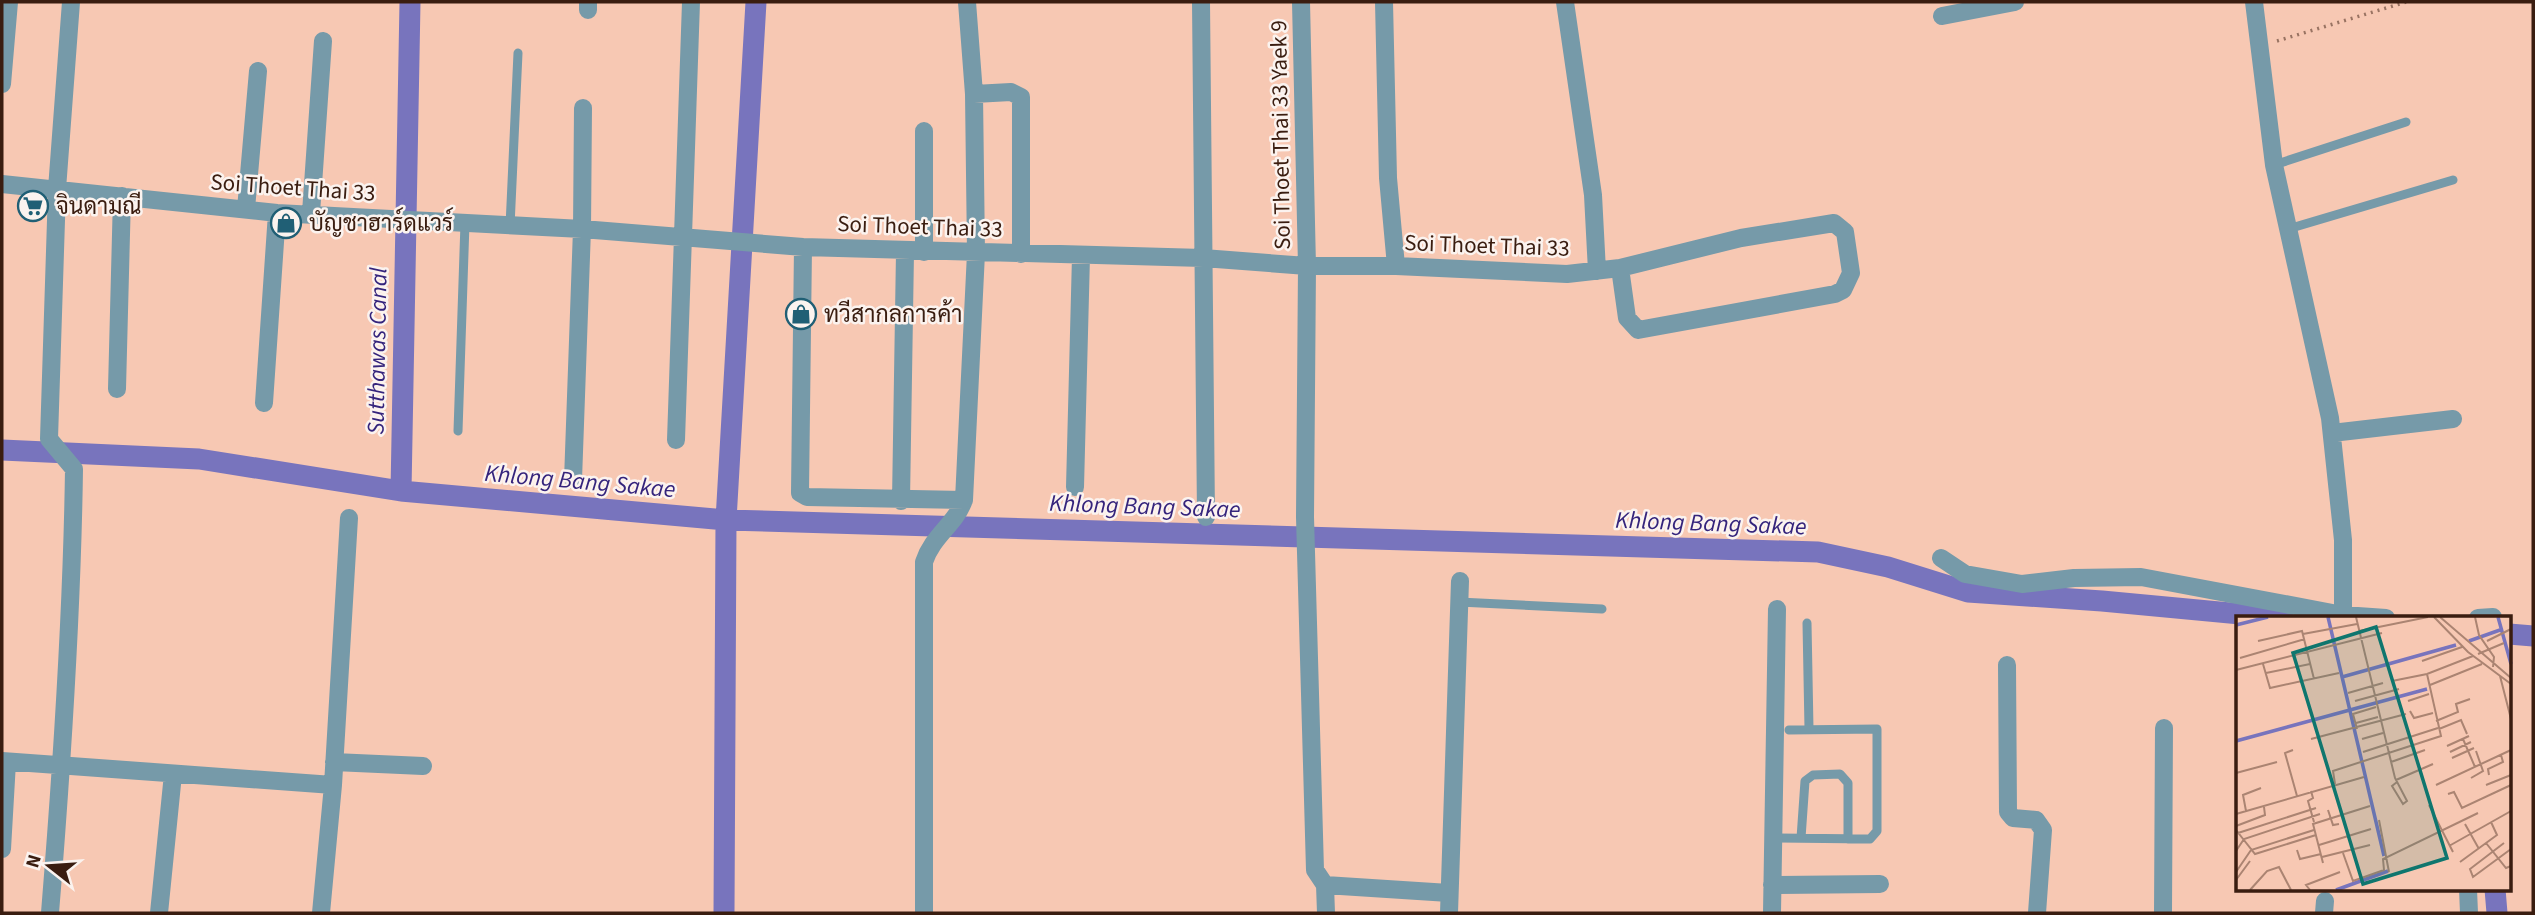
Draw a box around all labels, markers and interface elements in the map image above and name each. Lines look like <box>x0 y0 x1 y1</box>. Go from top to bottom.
street label: Soi Thoet Thai 33 Yaek 9 <box>1262 20 1299 250</box>
street label: Soi Thoet Thai 33 <box>209 165 377 210</box>
supermarket icon: จินดามณี <box>16 189 50 223</box>
place label: จินดามณี <box>56 190 141 223</box>
shop icon: บัญชาฮาร์ดแวร์ <box>269 206 303 240</box>
place label: บัญชาฮาร์ดแวร์ <box>309 207 453 240</box>
street label: Soi Thoet Thai 33 <box>837 207 1003 246</box>
street label: Soi Thoet Thai 33 <box>1404 226 1570 265</box>
water label: Sutthawas Canal <box>359 267 396 435</box>
shop icon: ทวีสากลการค้า <box>784 297 818 331</box>
place label: ทวีสากลการค้า <box>824 298 963 331</box>
water label: Khlong Bang Sakae <box>483 456 677 507</box>
water label: Khlong Bang Sakae <box>1049 486 1241 527</box>
water label: Khlong Bang Sakae <box>1615 503 1807 544</box>
inset map <box>2236 616 2510 890</box>
north arrow <box>14 831 84 901</box>
text: N <box>19 851 49 871</box>

